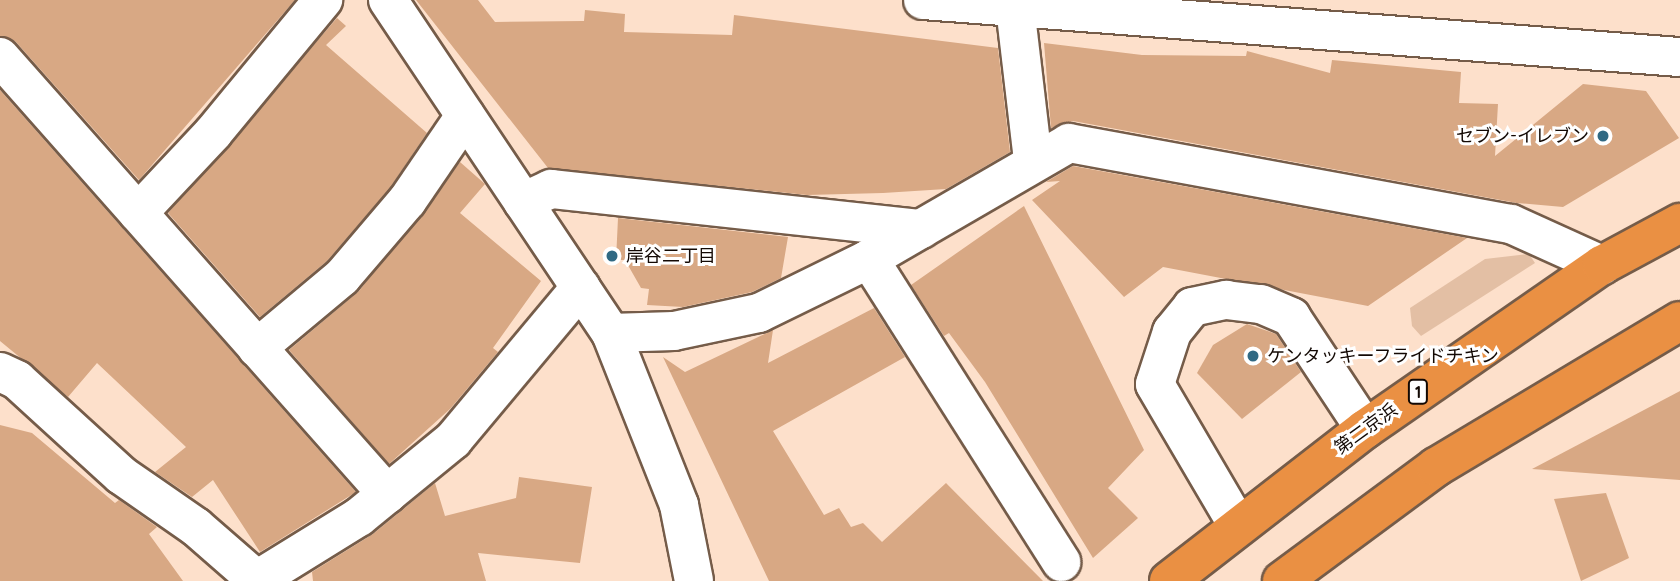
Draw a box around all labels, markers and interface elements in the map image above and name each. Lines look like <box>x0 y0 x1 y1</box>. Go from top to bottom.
place label: セブン-イレブン <box>1456 125 1589 147</box>
marker: セブン-イレブン <box>1595 128 1611 144</box>
place label: 岸谷二丁目 <box>626 245 716 267</box>
marker: 岸谷二丁目 <box>604 248 620 264</box>
place label: ケンタッキーフライドチキン <box>1267 345 1501 367</box>
marker: ケンタッキーフライドチキン <box>1245 348 1261 364</box>
road number: 1 <box>1408 380 1428 404</box>
street label: 第二京浜 <box>1331 399 1401 459</box>

